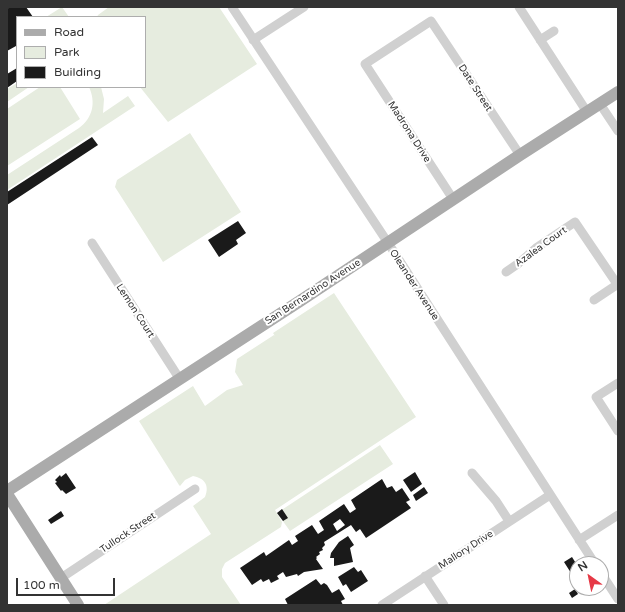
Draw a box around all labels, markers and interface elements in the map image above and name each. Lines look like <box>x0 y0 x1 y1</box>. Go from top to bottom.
legend <box>16 16 146 88</box>
text: Road <box>54 25 84 39</box>
text: Park <box>54 45 80 59</box>
street label: Date Street <box>455 62 495 114</box>
text: Building <box>54 65 101 79</box>
street label: Madrona Drive <box>385 99 433 165</box>
street label: Azalea Court <box>513 224 569 270</box>
street label: Oleander Avenue <box>387 247 441 323</box>
street label: San Bernardino Avenue <box>263 257 363 327</box>
street label: Lemon Court <box>113 282 157 340</box>
street label: Tullock Street <box>98 510 158 556</box>
street label: Mallory Drive <box>436 528 496 572</box>
north arrow <box>569 556 609 596</box>
text: N <box>575 558 590 574</box>
scale bar <box>18 570 117 596</box>
text: 100 m <box>23 578 60 592</box>

